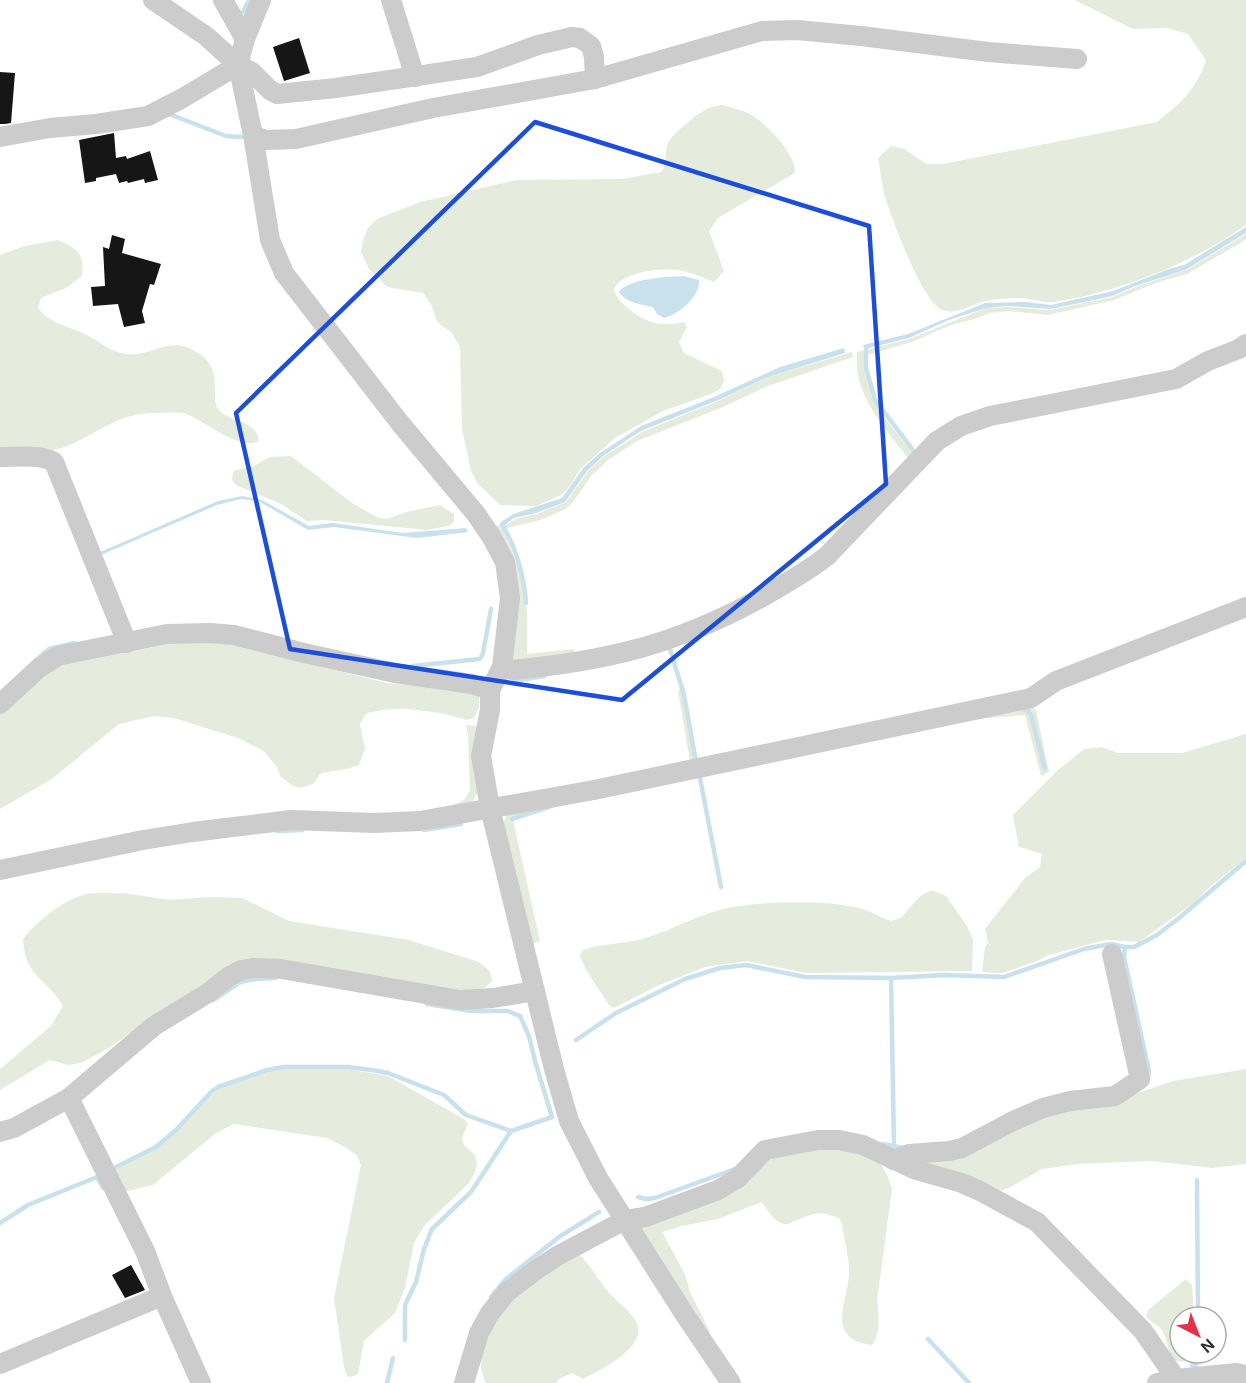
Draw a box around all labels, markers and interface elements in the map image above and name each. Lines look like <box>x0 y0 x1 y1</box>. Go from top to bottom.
north arrow <box>1168 1305 1228 1365</box>
text: N <box>1196 1334 1219 1357</box>

